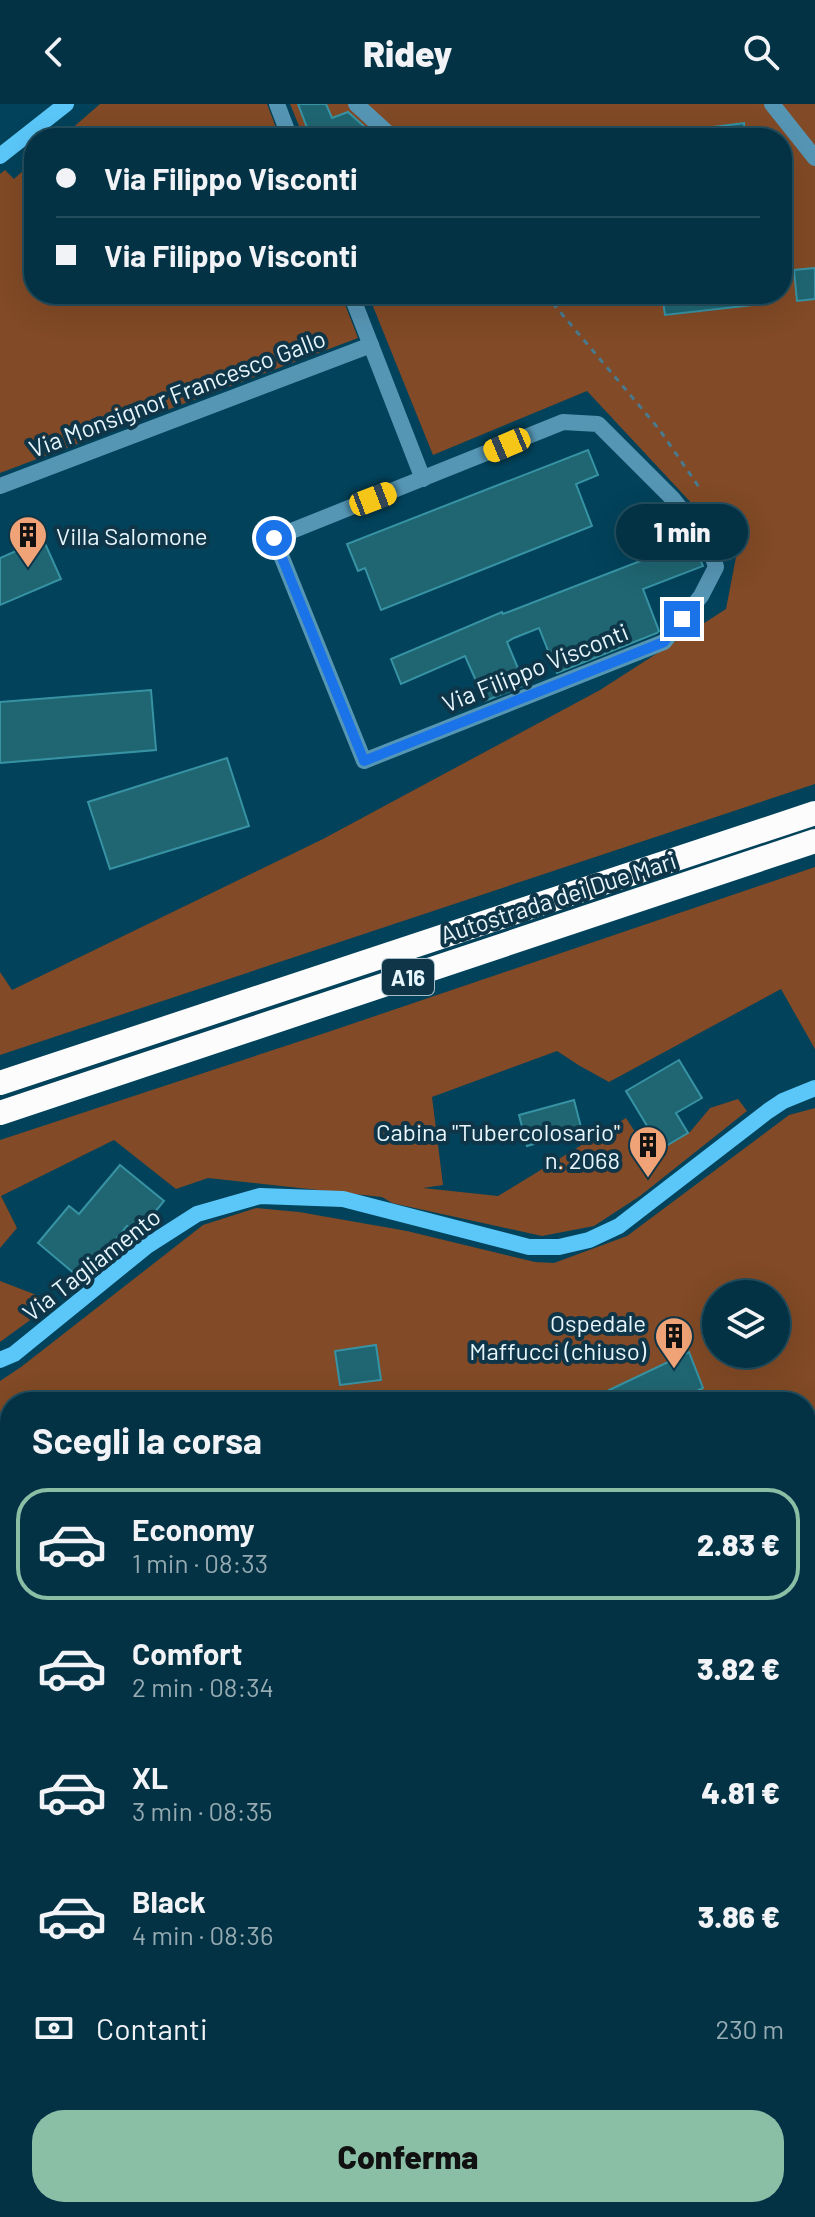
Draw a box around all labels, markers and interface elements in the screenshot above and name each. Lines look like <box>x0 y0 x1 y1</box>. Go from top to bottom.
icon: back <box>32 30 76 74</box>
icon: search <box>739 30 783 74</box>
text: Ridey <box>363 31 452 74</box>
text: Via Filippo Visconti <box>104 160 358 196</box>
text: Via Filippo Visconti <box>104 237 358 273</box>
street label: Via Monsignor Francesco Gallo <box>25 323 329 463</box>
car <box>480 425 534 465</box>
car <box>346 479 400 519</box>
callout: 1 min <box>616 503 748 559</box>
building icon: Villa Salomone <box>7 514 49 569</box>
text: 1 min <box>653 516 711 547</box>
route start <box>256 520 292 556</box>
place label: Villa Salomone <box>56 521 208 550</box>
route end <box>664 601 700 637</box>
street label: Via Filippo Visconti <box>438 616 632 718</box>
street label: Autostrada dei Due Mari <box>436 845 680 949</box>
road number: A16 <box>382 959 434 995</box>
place label: Cabina "Tubercolosario" n. 2068 <box>376 1117 620 1174</box>
building icon: Cabina "Tubercolosario" n. 2068 <box>627 1124 669 1179</box>
street label: Via Tagliamento <box>16 1201 166 1327</box>
map controls <box>702 1280 790 1368</box>
button: layers <box>702 1280 790 1368</box>
place label: Ospedale Maffucci (chiuso) <box>469 1308 647 1365</box>
building icon: Ospedale Maffucci (chiuso) <box>653 1315 695 1370</box>
text: Scegli la corsa <box>32 1418 262 1461</box>
icon: car <box>36 1508 108 1580</box>
text: Economy <box>132 1511 255 1547</box>
text: 2.83 € <box>697 1526 780 1562</box>
text: 1 min · 08:33 <box>132 1547 268 1578</box>
icon: car <box>36 1632 108 1704</box>
text: Comfort <box>132 1635 242 1671</box>
text: 3.82 € <box>697 1650 780 1686</box>
text: 2 min · 08:34 <box>132 1671 274 1702</box>
icon: car <box>36 1756 108 1828</box>
text: XL <box>132 1759 168 1795</box>
text: 4.81 € <box>701 1774 780 1810</box>
text: 3 min · 08:35 <box>132 1795 272 1826</box>
icon: car <box>36 1880 108 1952</box>
text: Black <box>132 1883 206 1919</box>
text: 3.86 € <box>698 1898 780 1934</box>
text: 4 min · 08:36 <box>132 1919 273 1950</box>
icon: cash <box>32 2006 76 2050</box>
text: Contanti <box>96 2010 208 2046</box>
text: 230 m <box>715 2013 784 2044</box>
button: Conferma <box>32 2110 784 2202</box>

